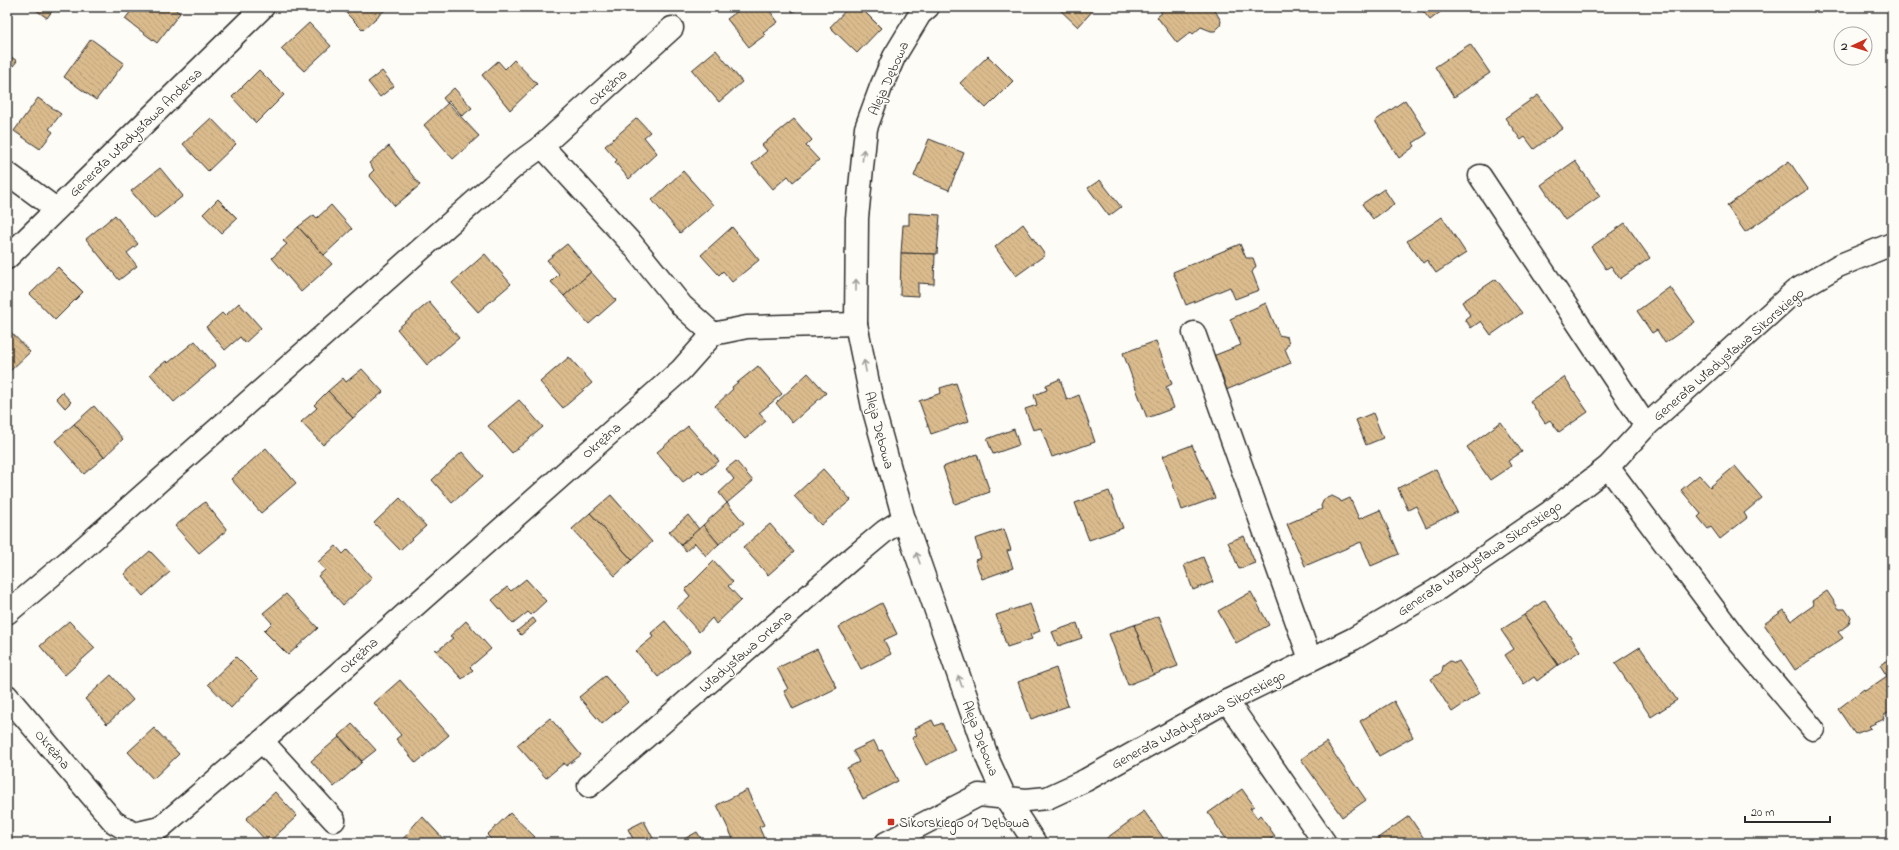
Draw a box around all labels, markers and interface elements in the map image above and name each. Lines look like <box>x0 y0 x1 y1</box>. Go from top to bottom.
north arrow <box>1833 26 1873 66</box>
street label: Aleja Dębowa <box>864 38 915 119</box>
text: N <box>1836 42 1852 51</box>
street label: Generała Władysława Andersa <box>65 64 208 203</box>
street label: Okrężna <box>584 65 632 111</box>
one-way arrow <box>860 149 867 162</box>
one-way arrow <box>852 279 860 292</box>
street label: Generała Władysława Sikorskiego <box>1649 283 1810 428</box>
one-way arrow <box>860 360 868 373</box>
street label: Aleja Dębowa <box>858 389 899 471</box>
street label: Okrężna <box>578 418 626 464</box>
street label: Generała Władysława Sikorskiego <box>1393 496 1567 623</box>
one-way arrow <box>914 552 921 565</box>
street label: Władysława Orkana <box>695 606 798 699</box>
street label: Okrężna <box>335 633 383 679</box>
street label: Generała Władysława Sikorskiego <box>1108 665 1290 776</box>
one-way arrow <box>956 676 964 688</box>
street label: Aleja Dębowa <box>956 698 1004 779</box>
street label: Okrężna <box>29 725 75 774</box>
scale bar <box>1745 798 1830 824</box>
text: 20 m <box>1751 804 1774 822</box>
place label: Sikorskiego 01 Dębowa <box>899 813 1029 835</box>
marker: Sikorskiego 01 Dębowa <box>886 817 896 827</box>

